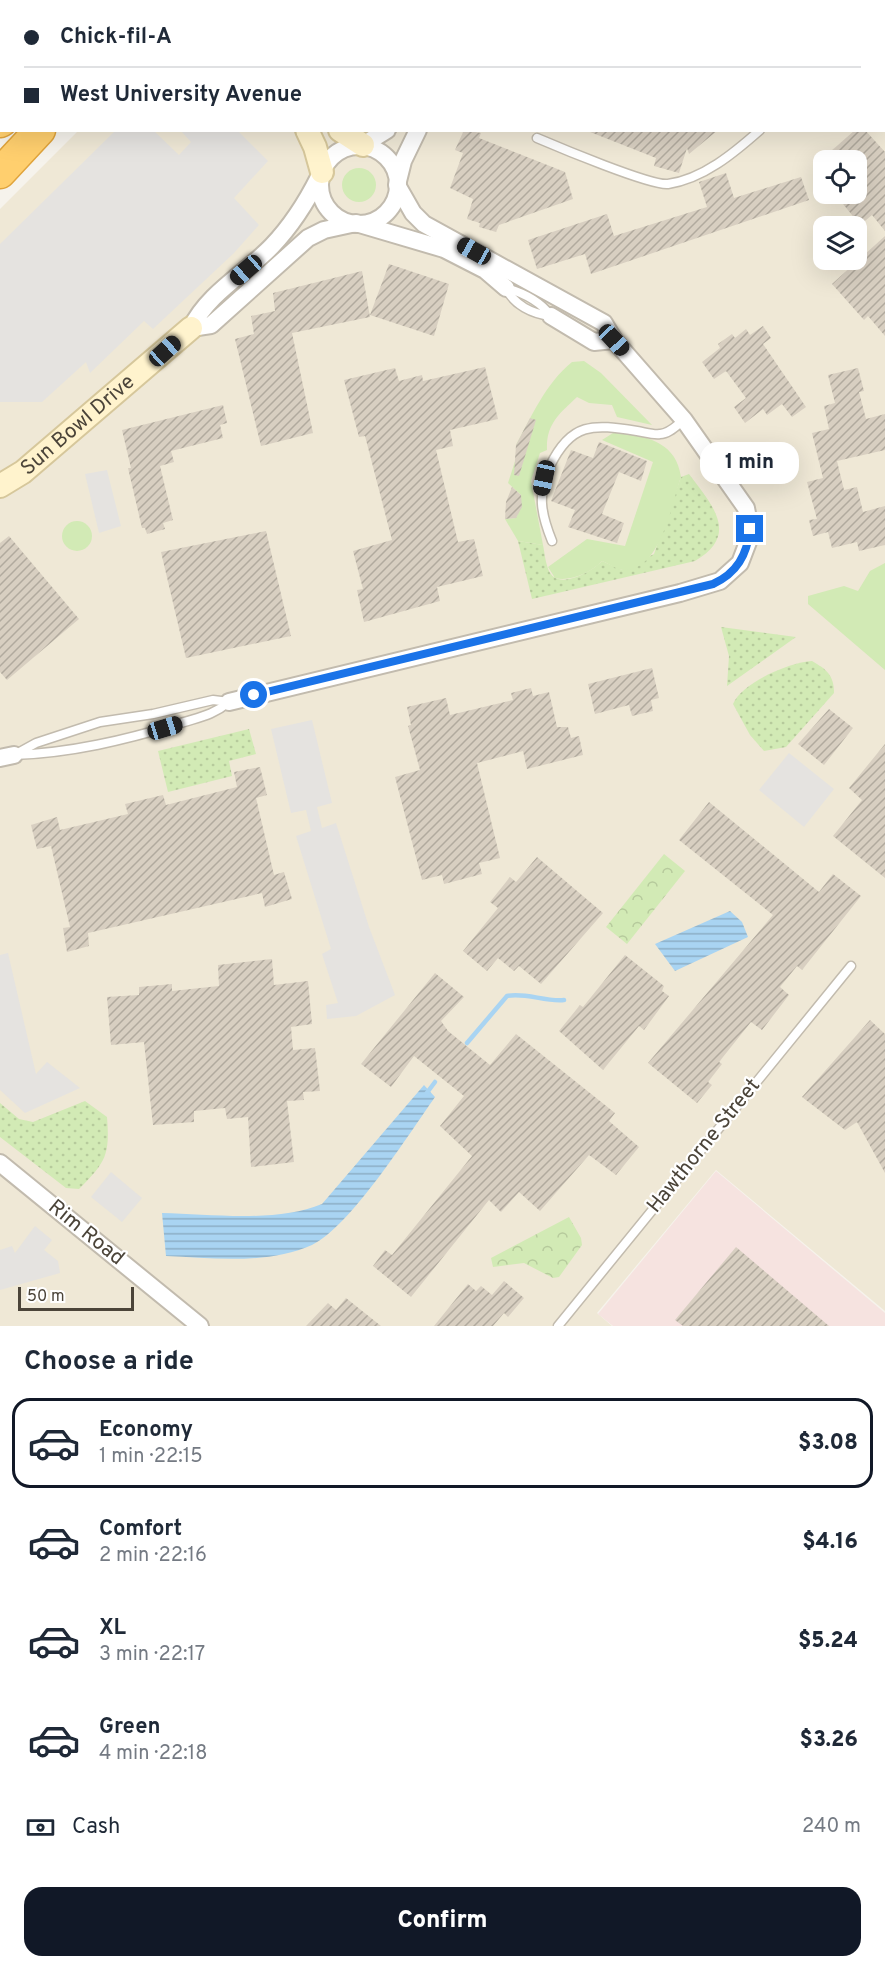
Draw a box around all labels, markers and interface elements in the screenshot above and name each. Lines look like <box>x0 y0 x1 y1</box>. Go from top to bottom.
text: Chick-fil-A <box>60 24 172 51</box>
text: West University Avenue <box>60 82 302 109</box>
map controls <box>813 150 867 270</box>
button: locate <box>813 150 867 204</box>
button: layers <box>813 216 867 270</box>
car <box>454 234 494 268</box>
car <box>227 251 265 289</box>
car <box>595 321 633 359</box>
car <box>146 332 184 370</box>
street label: Sun Bowl Drive <box>15 369 140 482</box>
callout: 1 min <box>700 442 800 484</box>
text: 1 min <box>725 450 774 476</box>
car <box>531 459 557 497</box>
route end <box>736 515 763 542</box>
route start <box>240 681 267 708</box>
car <box>145 714 185 742</box>
street label: Hawthorne Street <box>641 1073 767 1219</box>
street label: Rim Road <box>42 1194 130 1272</box>
scale bar <box>18 1284 134 1312</box>
text: 50 m <box>27 1287 65 1307</box>
text: Choose a ride <box>24 1345 194 1379</box>
icon: car <box>27 1416 81 1470</box>
text: Economy <box>99 1417 193 1444</box>
text: $3.08 <box>798 1430 858 1457</box>
text: 1 min · 22:15 <box>99 1444 203 1470</box>
icon: car <box>27 1515 81 1569</box>
text: Comfort <box>99 1516 182 1543</box>
text: $4.16 <box>802 1529 858 1556</box>
text: 2 min · 22:16 <box>99 1543 207 1569</box>
icon: car <box>27 1614 81 1668</box>
text: XL <box>99 1615 126 1642</box>
text: $5.24 <box>798 1628 858 1655</box>
text: 3 min · 22:17 <box>99 1642 205 1668</box>
icon: car <box>27 1713 81 1767</box>
text: Green <box>99 1714 161 1741</box>
text: $3.26 <box>800 1727 858 1754</box>
text: 4 min · 22:18 <box>99 1741 207 1767</box>
icon: cash <box>24 1811 57 1844</box>
text: Cash <box>72 1814 121 1841</box>
text: 240 m <box>802 1814 861 1840</box>
button: Confirm <box>24 1887 861 1956</box>

